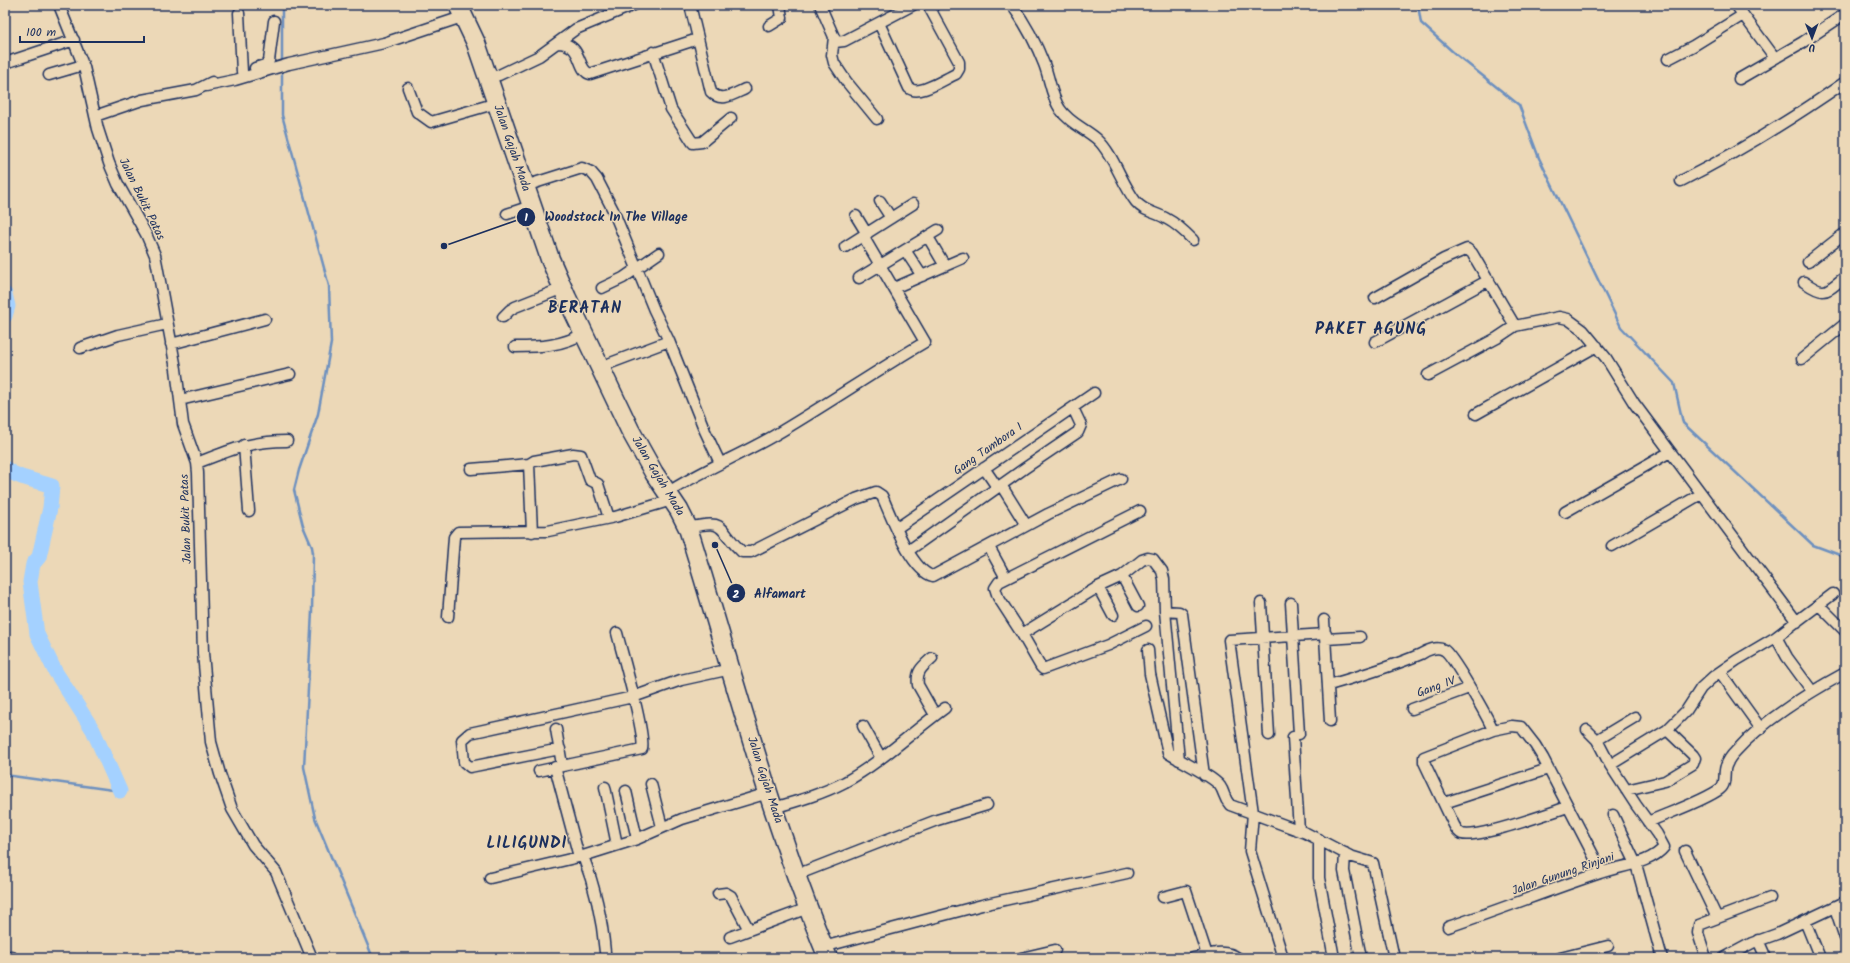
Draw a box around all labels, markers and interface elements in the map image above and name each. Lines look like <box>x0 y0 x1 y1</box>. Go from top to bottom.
scale bar <box>20 18 144 44</box>
north arrow <box>1792 18 1832 58</box>
text: 100 m <box>26 23 57 42</box>
text: U <box>1808 38 1816 56</box>
street label: Jalan Gajah Mada <box>488 102 536 194</box>
street label: Jalan Bukit Patas <box>114 154 170 244</box>
callout: Woodstock In The Village <box>516 204 695 229</box>
text: Woodstock In The Village <box>544 207 688 228</box>
text: 1 <box>524 208 528 227</box>
district label: BERATAN <box>548 296 622 321</box>
district label: PAKET AGUNG <box>1315 317 1427 342</box>
street label: Gang Tambora I <box>949 418 1027 480</box>
street label: Jalan Gajah Mada <box>627 432 690 520</box>
street label: Jalan Bukit Patas <box>175 474 197 564</box>
callout: Alfamart <box>726 581 814 606</box>
text: Alfamart <box>754 584 806 605</box>
text: 2 <box>733 585 740 604</box>
street label: Gang IV <box>1414 671 1460 703</box>
street label: Jalan Gajah Mada <box>742 734 788 826</box>
district label: LILIGUNDI <box>486 831 568 856</box>
street label: Jalan Gunung Rinjani <box>1509 847 1618 900</box>

